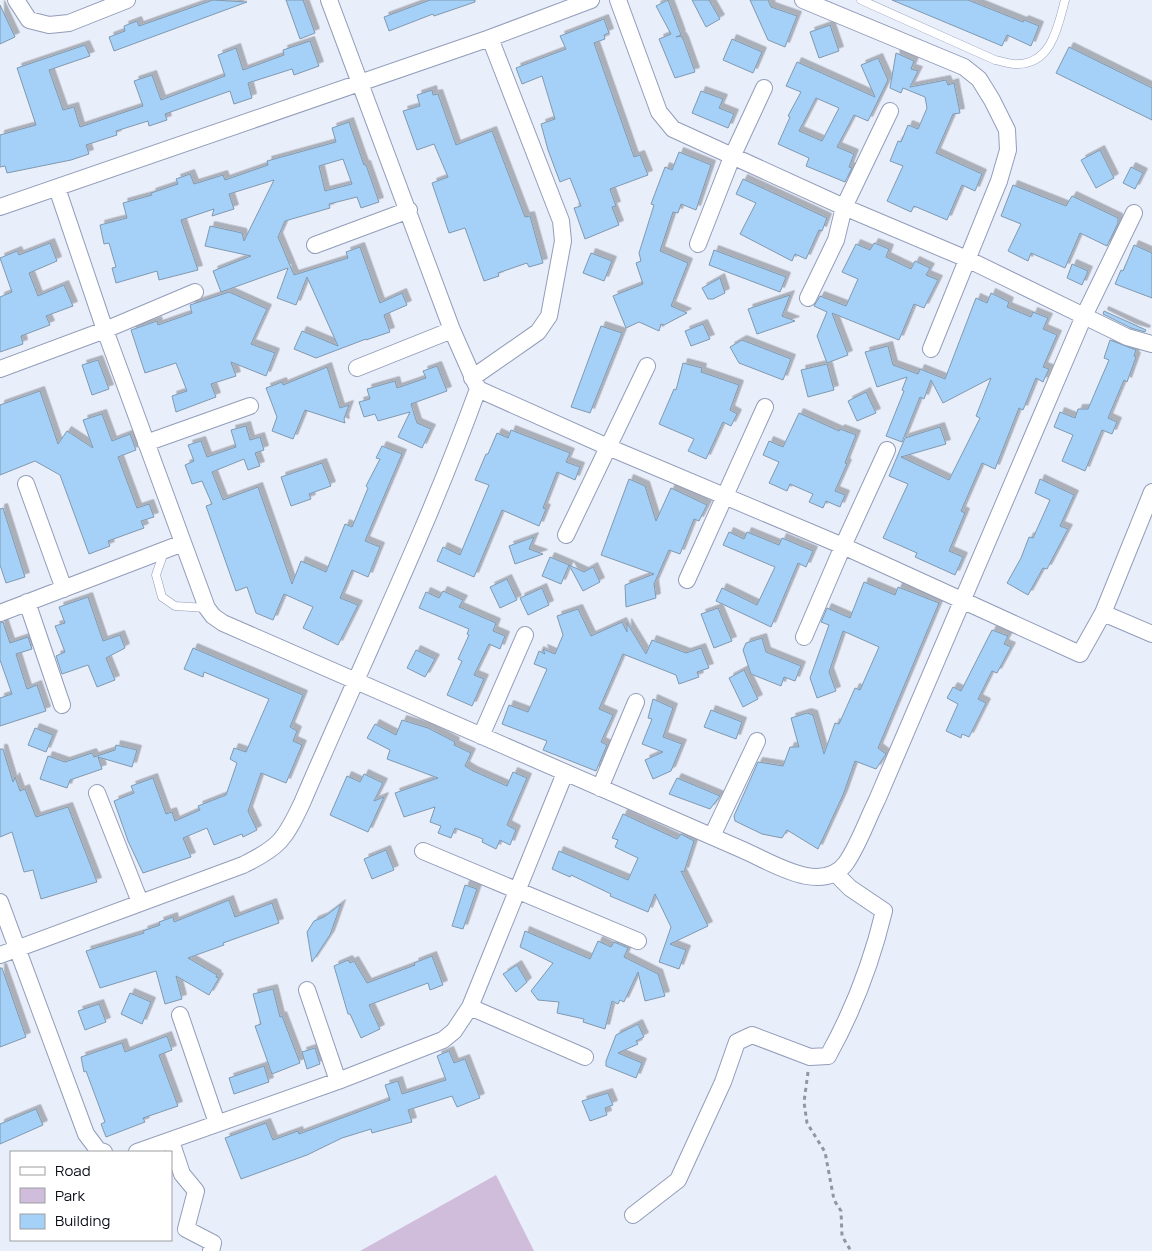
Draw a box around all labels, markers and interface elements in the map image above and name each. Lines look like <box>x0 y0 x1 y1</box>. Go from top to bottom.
legend <box>10 1151 172 1241</box>
text: Road <box>55 1160 91 1181</box>
text: Park <box>55 1185 85 1206</box>
text: Building <box>55 1210 110 1231</box>

